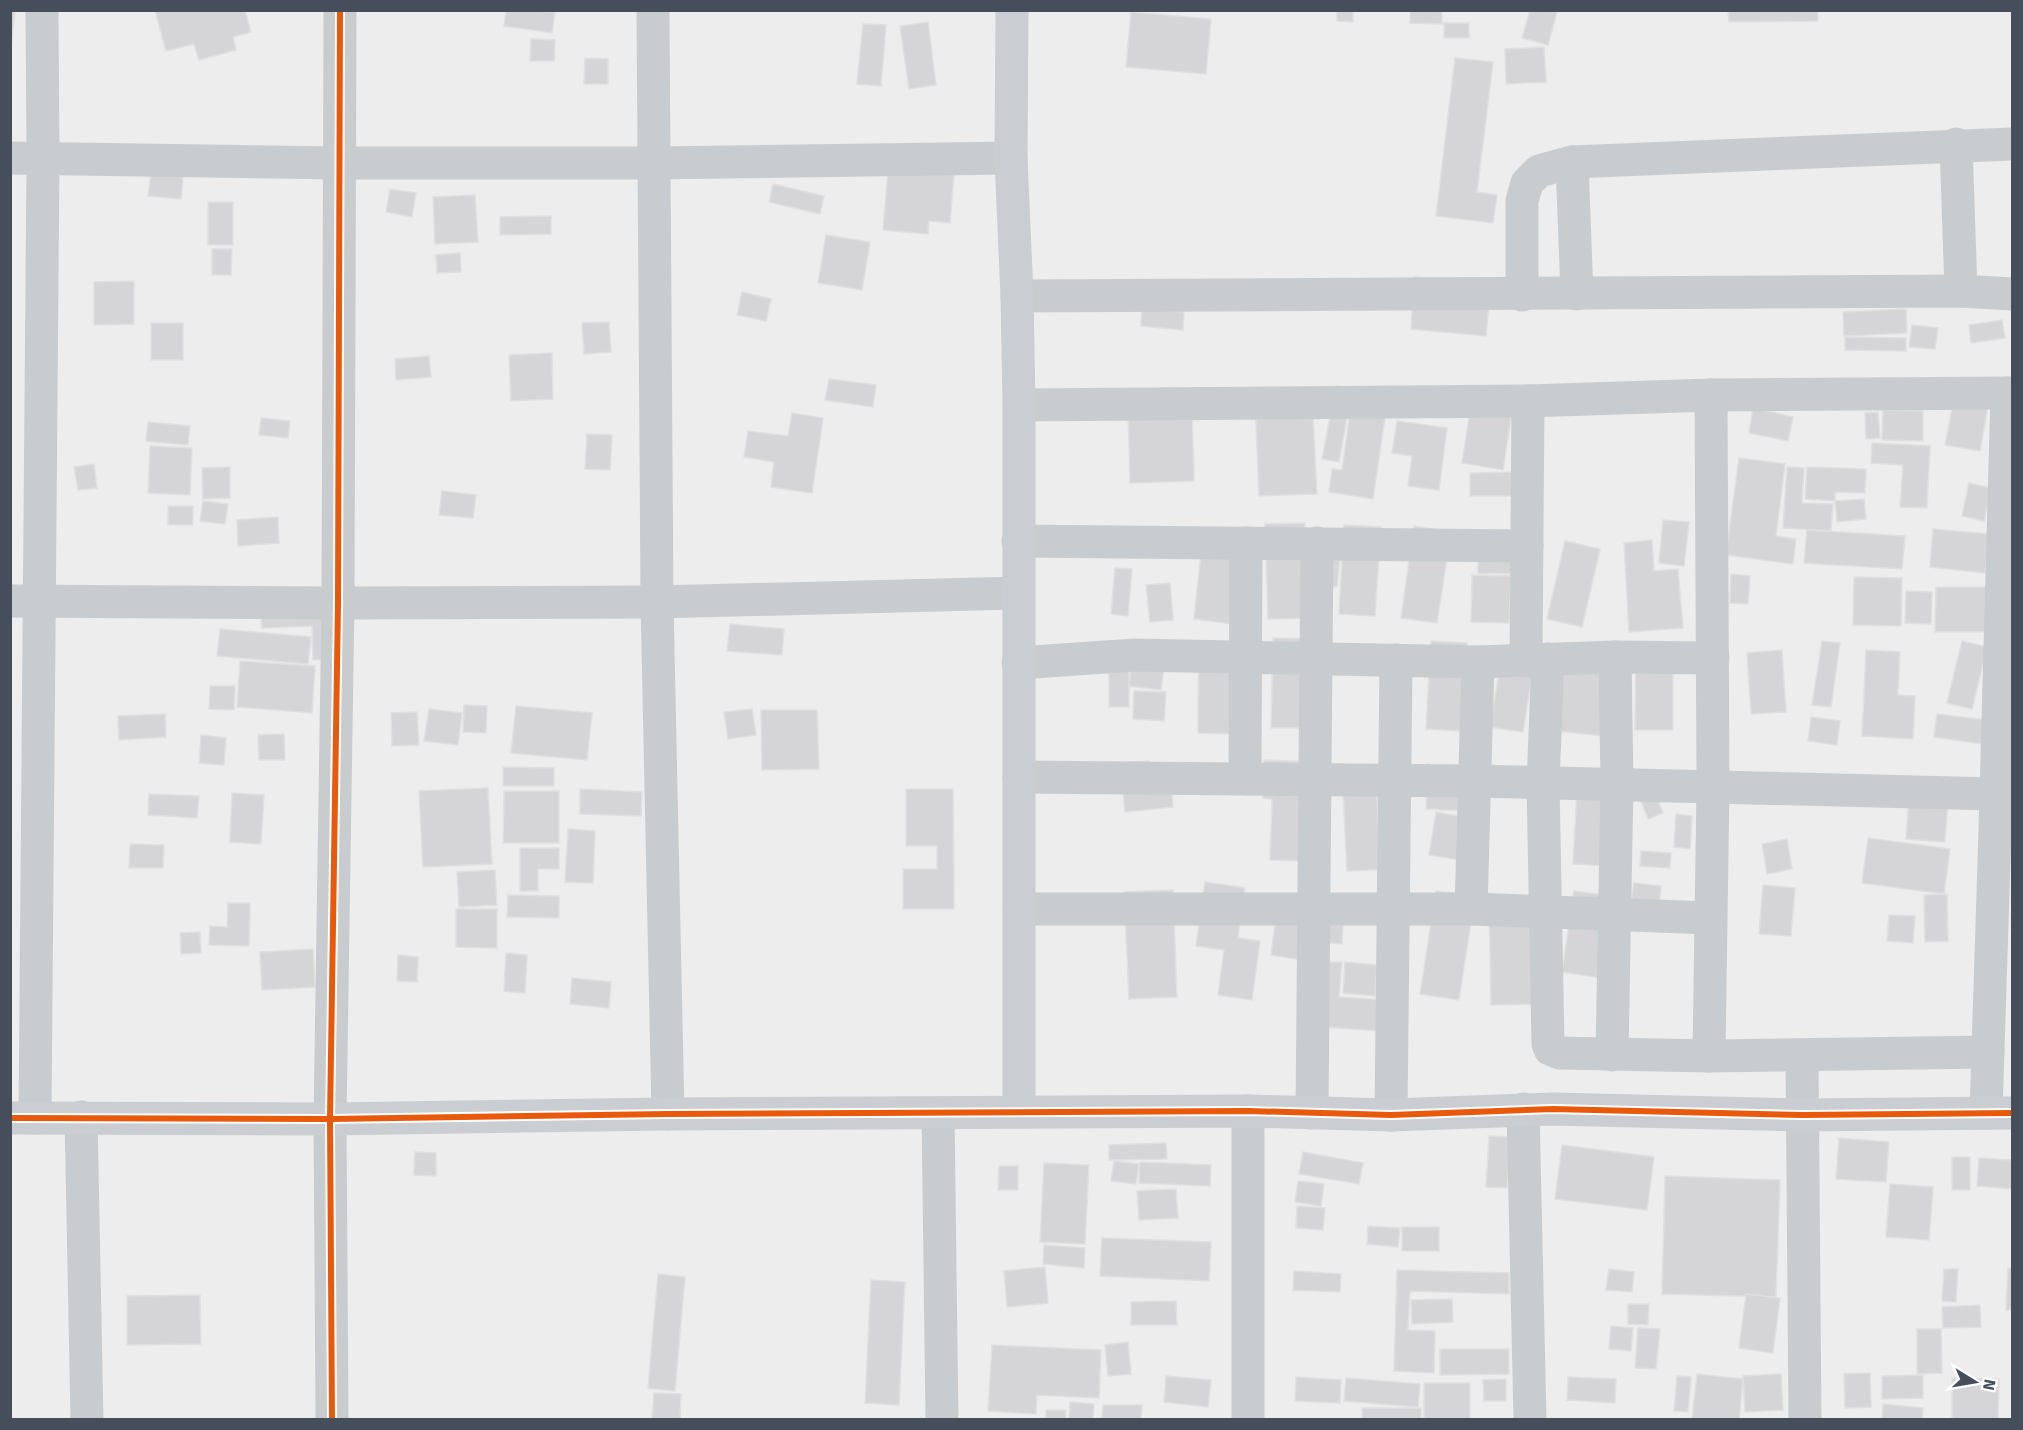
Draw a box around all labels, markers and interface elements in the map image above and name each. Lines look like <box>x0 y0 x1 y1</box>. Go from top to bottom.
north arrow <box>1945 1352 2005 1412</box>
text: N <box>1978 1377 2000 1392</box>

